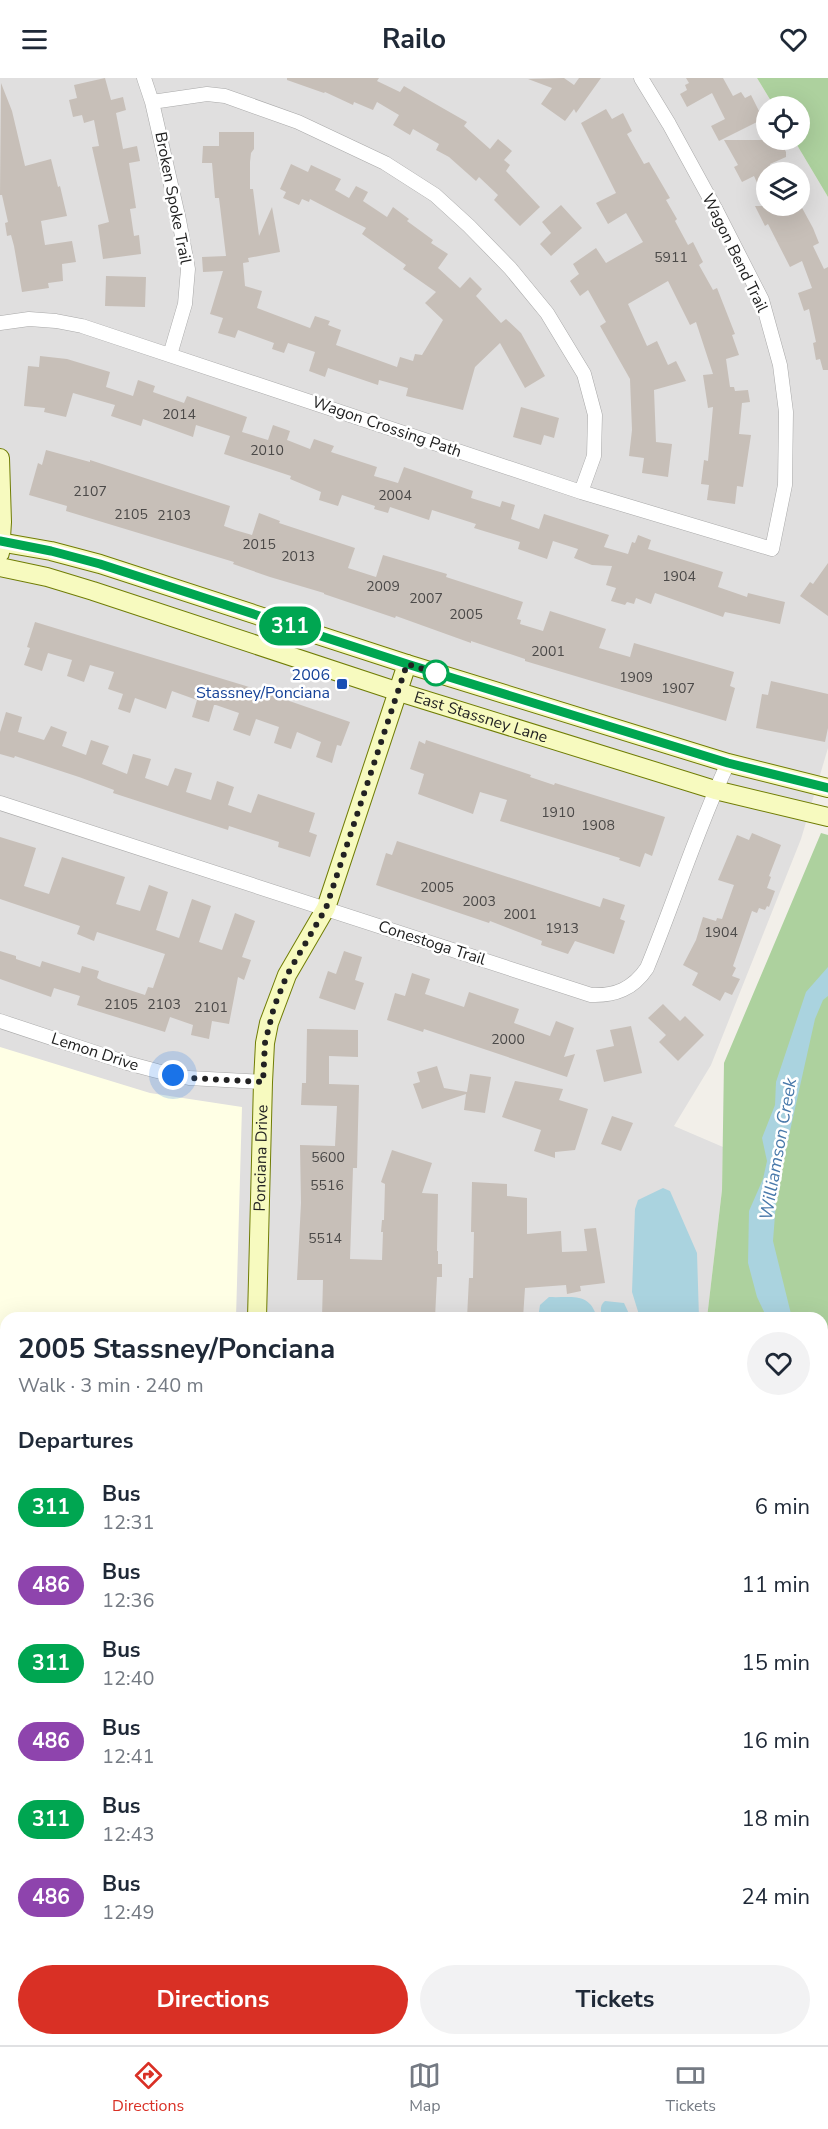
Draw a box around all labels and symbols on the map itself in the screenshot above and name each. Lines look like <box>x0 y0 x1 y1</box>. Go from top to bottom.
street label: Broken Spoke Trail <box>149 130 197 266</box>
street label: Wagon Bend Trail <box>697 190 773 316</box>
house number: 5911 <box>654 248 688 267</box>
street label: Wagon Crossing Path <box>309 391 465 463</box>
house number: 2014 <box>162 405 196 424</box>
house number: 2010 <box>250 441 284 460</box>
house number: 2107 <box>73 482 107 501</box>
house number: 2004 <box>378 486 412 505</box>
house number: 2105 <box>114 505 148 524</box>
house number: 2103 <box>157 506 191 525</box>
house number: 2015 <box>242 535 276 554</box>
house number: 2013 <box>281 547 315 566</box>
house number: 1904 <box>662 567 696 586</box>
house number: 2009 <box>366 577 400 596</box>
house number: 2007 <box>409 589 443 608</box>
house number: 2005 <box>449 605 483 624</box>
line badge: 311 <box>256 606 324 646</box>
house number: 2001 <box>531 642 565 661</box>
unlabelled marker <box>423 660 449 686</box>
place label: 2006 Stassney/Ponciana <box>196 664 330 704</box>
house number: 1909 <box>619 668 653 687</box>
marker: 2006 Stassney/Ponciana <box>335 677 349 691</box>
house number: 1907 <box>661 679 695 698</box>
street label: East Stassney Lane <box>411 686 550 748</box>
house number: 1910 <box>541 803 575 822</box>
house number: 1908 <box>581 816 615 835</box>
house number: 2005 <box>420 878 454 897</box>
house number: 2003 <box>462 892 496 911</box>
house number: 2001 <box>503 905 537 924</box>
street label: Conestoga Trail <box>375 915 489 971</box>
house number: 1913 <box>545 919 579 938</box>
house number: 1904 <box>704 923 738 942</box>
house number: 2105 <box>104 995 138 1014</box>
house number: 2103 <box>147 995 181 1014</box>
house number: 2101 <box>194 998 228 1017</box>
street label: Lemon Drive <box>48 1027 142 1077</box>
house number: 2000 <box>491 1030 525 1049</box>
your location <box>158 1060 188 1090</box>
water label: Williamson Creek <box>754 1075 802 1222</box>
street label: Ponciana Drive <box>249 1104 273 1212</box>
house number: 5600 <box>311 1148 345 1167</box>
house number: 5516 <box>310 1176 344 1195</box>
house number: 5514 <box>308 1229 342 1248</box>

